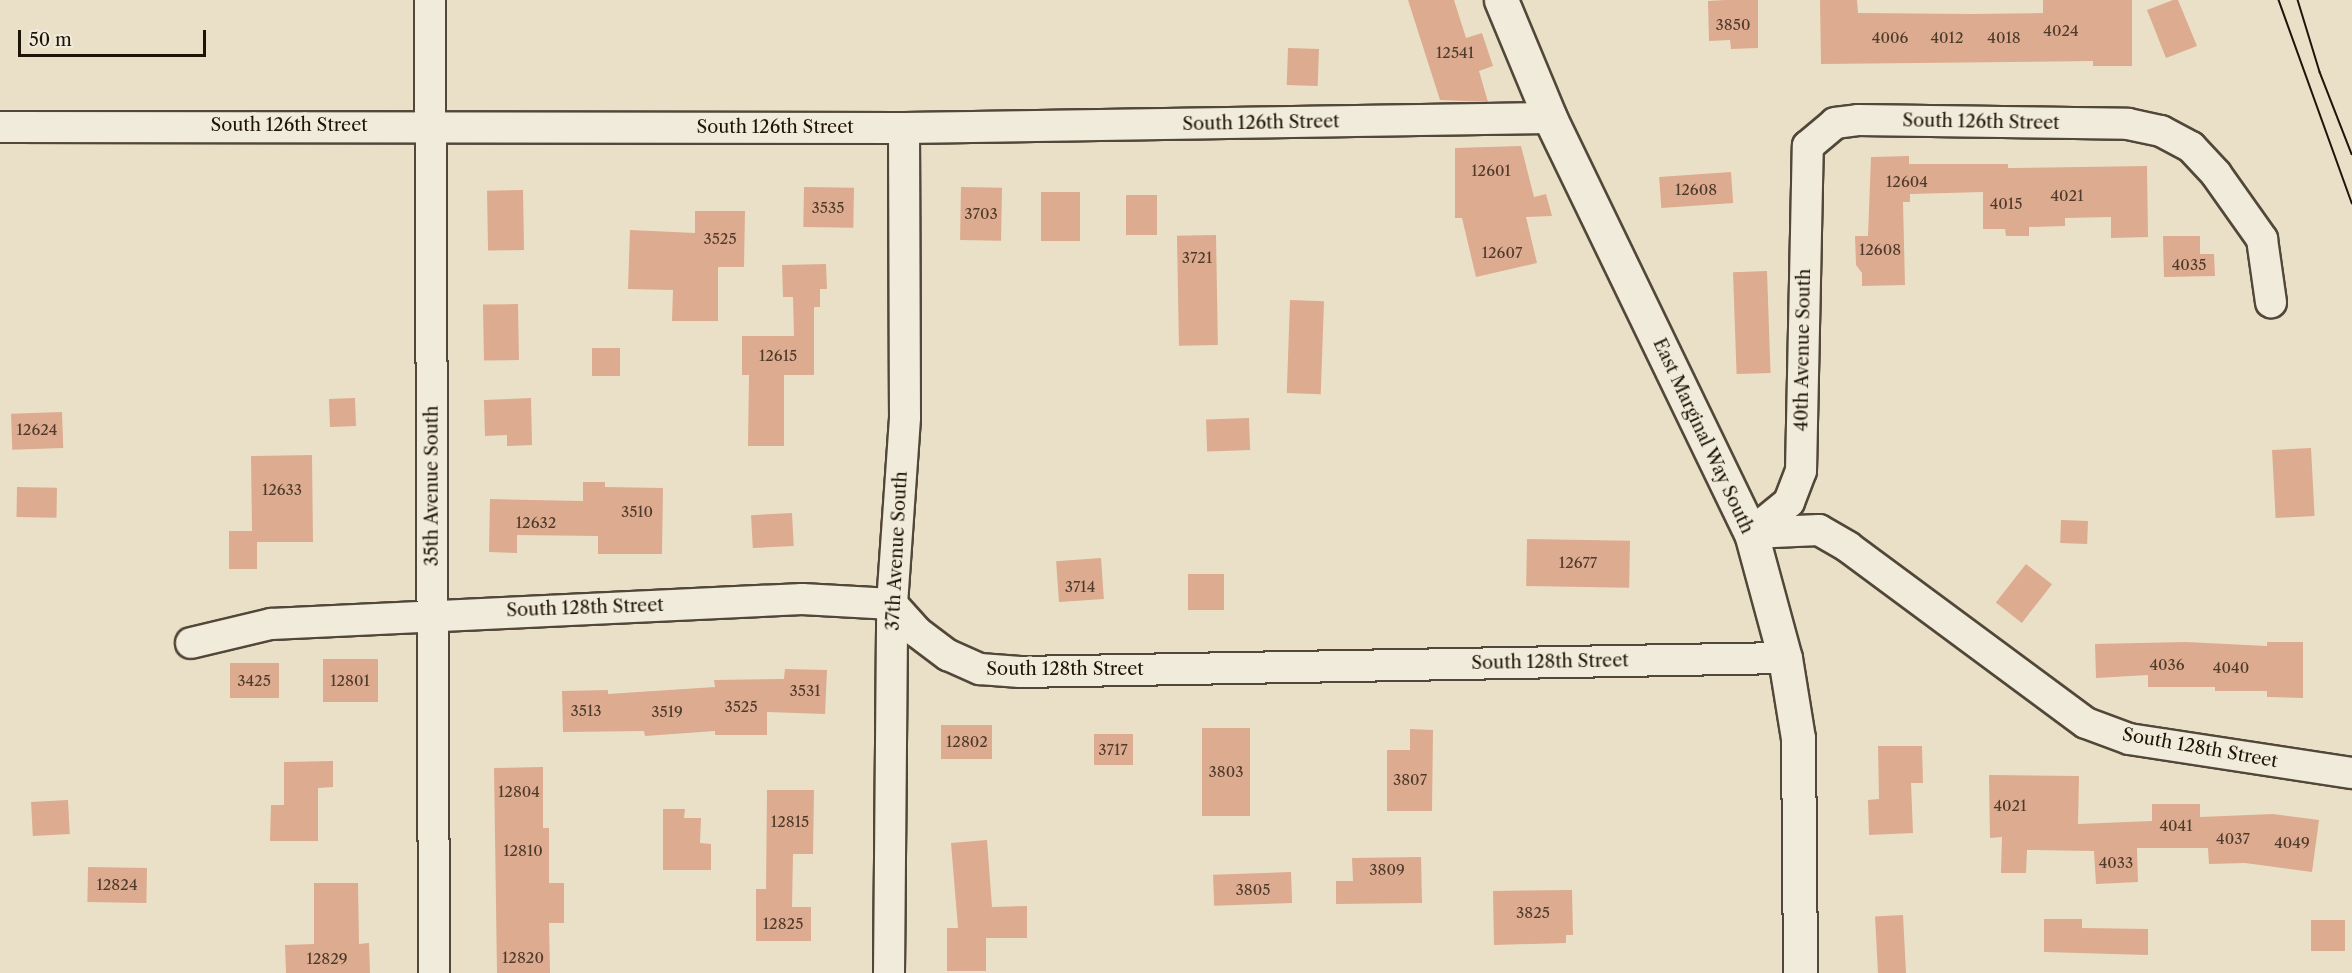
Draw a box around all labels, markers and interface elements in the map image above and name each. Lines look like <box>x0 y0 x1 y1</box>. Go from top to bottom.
house number: 3850 <box>1716 16 1750 34</box>
scale bar <box>21 18 208 56</box>
house number: 4024 <box>2043 22 2079 40</box>
text: 50 m <box>29 29 72 51</box>
house number: 4006 <box>1872 29 1908 47</box>
house number: 4012 <box>1930 29 1964 47</box>
house number: 4018 <box>1987 29 2021 47</box>
house number: 12541 <box>1436 44 1474 62</box>
street label: South 126th Street <box>1902 110 2060 134</box>
street label: South 126th Street <box>1182 111 1340 135</box>
street label: South 126th Street <box>210 114 368 136</box>
street label: South 126th Street <box>696 116 854 138</box>
house number: 12601 <box>1471 162 1511 180</box>
house number: 12604 <box>1886 173 1928 191</box>
house number: 12608 <box>1675 181 1717 199</box>
house number: 4021 <box>2050 187 2084 205</box>
house number: 4015 <box>1990 195 2022 213</box>
house number: 3535 <box>812 199 844 217</box>
house number: 3703 <box>964 205 998 223</box>
house number: 3525 <box>703 230 737 248</box>
house number: 12608 <box>1859 241 1901 259</box>
house number: 12607 <box>1482 244 1522 262</box>
house number: 3721 <box>1182 249 1212 267</box>
house number: 4035 <box>2172 256 2206 274</box>
street label: 40th Avenue South <box>1791 268 1815 432</box>
street label: East Marginal Way South <box>1648 334 1758 538</box>
house number: 12615 <box>759 347 797 365</box>
street label: 35th Avenue South <box>421 405 443 567</box>
house number: 12624 <box>16 421 58 439</box>
street label: 37th Avenue South <box>882 470 912 632</box>
house number: 12633 <box>262 481 302 499</box>
house number: 3510 <box>621 503 653 521</box>
house number: 12632 <box>516 514 556 532</box>
house number: 12677 <box>1559 554 1597 572</box>
house number: 3714 <box>1065 578 1095 596</box>
street label: South 128th Street <box>506 594 664 622</box>
street label: South 128th Street <box>1471 650 1629 674</box>
house number: 4036 <box>2149 656 2185 674</box>
street label: South 128th Street <box>986 658 1144 680</box>
house number: 4040 <box>2213 659 2249 677</box>
house number: 3425 <box>237 672 271 690</box>
house number: 12801 <box>330 672 370 690</box>
house number: 3531 <box>790 682 820 700</box>
house number: 3525 <box>724 698 758 716</box>
house number: 3513 <box>571 702 601 720</box>
house number: 3519 <box>651 703 683 721</box>
street label: South 128th Street <box>2121 724 2279 772</box>
house number: 12802 <box>946 733 988 751</box>
house number: 3717 <box>1098 741 1128 759</box>
house number: 3803 <box>1209 763 1243 781</box>
house number: 3807 <box>1393 771 1427 789</box>
house number: 12804 <box>498 783 540 801</box>
house number: 4021 <box>1993 797 2027 815</box>
house number: 12815 <box>771 813 809 831</box>
house number: 4041 <box>2159 817 2193 835</box>
house number: 4037 <box>2216 830 2250 848</box>
house number: 4049 <box>2274 834 2310 852</box>
house number: 12810 <box>503 842 543 860</box>
house number: 4033 <box>2099 854 2133 872</box>
house number: 3809 <box>1369 861 1405 879</box>
house number: 12824 <box>96 876 138 894</box>
house number: 3805 <box>1236 881 1270 899</box>
house number: 3825 <box>1516 904 1550 922</box>
house number: 12825 <box>763 915 803 933</box>
house number: 12820 <box>502 949 544 967</box>
house number: 12829 <box>306 950 348 968</box>

